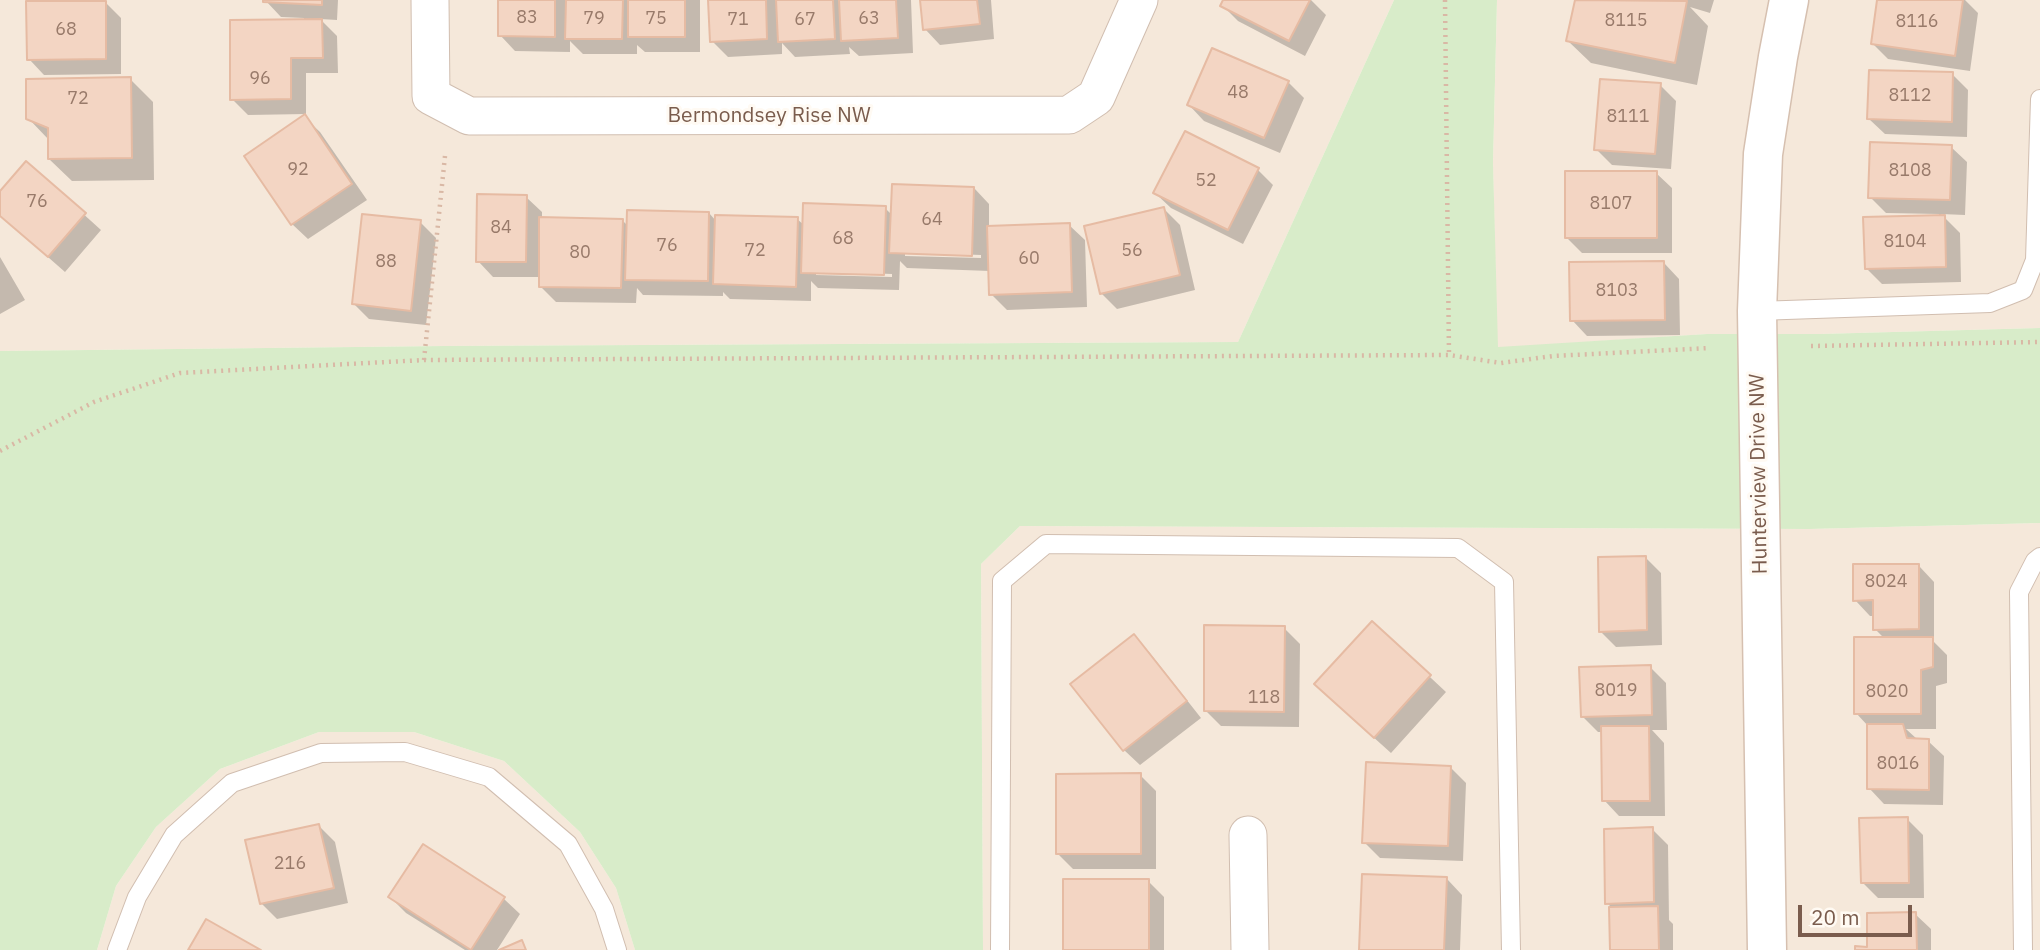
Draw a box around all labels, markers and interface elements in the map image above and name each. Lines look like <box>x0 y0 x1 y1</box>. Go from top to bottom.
house number: 83 <box>516 7 538 29</box>
house number: 79 <box>583 8 605 30</box>
house number: 75 <box>645 8 667 30</box>
house number: 63 <box>858 8 880 30</box>
house number: 71 <box>727 9 749 31</box>
house number: 67 <box>794 9 816 31</box>
house number: 8115 <box>1604 10 1648 32</box>
house number: 8116 <box>1895 11 1939 33</box>
house number: 68 <box>55 19 77 41</box>
house number: 96 <box>249 68 271 90</box>
house number: 48 <box>1227 82 1249 104</box>
house number: 8112 <box>1888 85 1932 107</box>
house number: 72 <box>67 88 89 110</box>
street label: Bermondsey Rise NW <box>667 103 871 129</box>
house number: 8111 <box>1606 106 1650 128</box>
house number: 92 <box>287 159 309 181</box>
house number: 8108 <box>1888 160 1932 182</box>
house number: 52 <box>1195 170 1217 192</box>
house number: 76 <box>26 191 48 213</box>
house number: 8107 <box>1589 193 1633 215</box>
house number: 64 <box>921 209 943 231</box>
house number: 84 <box>490 217 512 239</box>
house number: 68 <box>832 228 854 250</box>
house number: 8104 <box>1883 231 1927 253</box>
house number: 76 <box>656 235 678 257</box>
house number: 72 <box>744 240 766 262</box>
house number: 56 <box>1121 240 1143 262</box>
house number: 80 <box>569 242 591 264</box>
house number: 60 <box>1018 248 1040 270</box>
house number: 88 <box>375 251 397 273</box>
house number: 8103 <box>1595 280 1639 302</box>
street label: Hunterview Drive NW <box>1745 373 1773 575</box>
house number: 8024 <box>1864 571 1908 593</box>
house number: 8019 <box>1594 680 1638 702</box>
house number: 8020 <box>1865 681 1909 703</box>
house number: 118 <box>1248 687 1280 709</box>
house number: 8016 <box>1876 753 1920 775</box>
house number: 216 <box>274 853 306 875</box>
scale bar <box>1802 890 1916 934</box>
text: 20 m <box>1811 903 1860 931</box>

